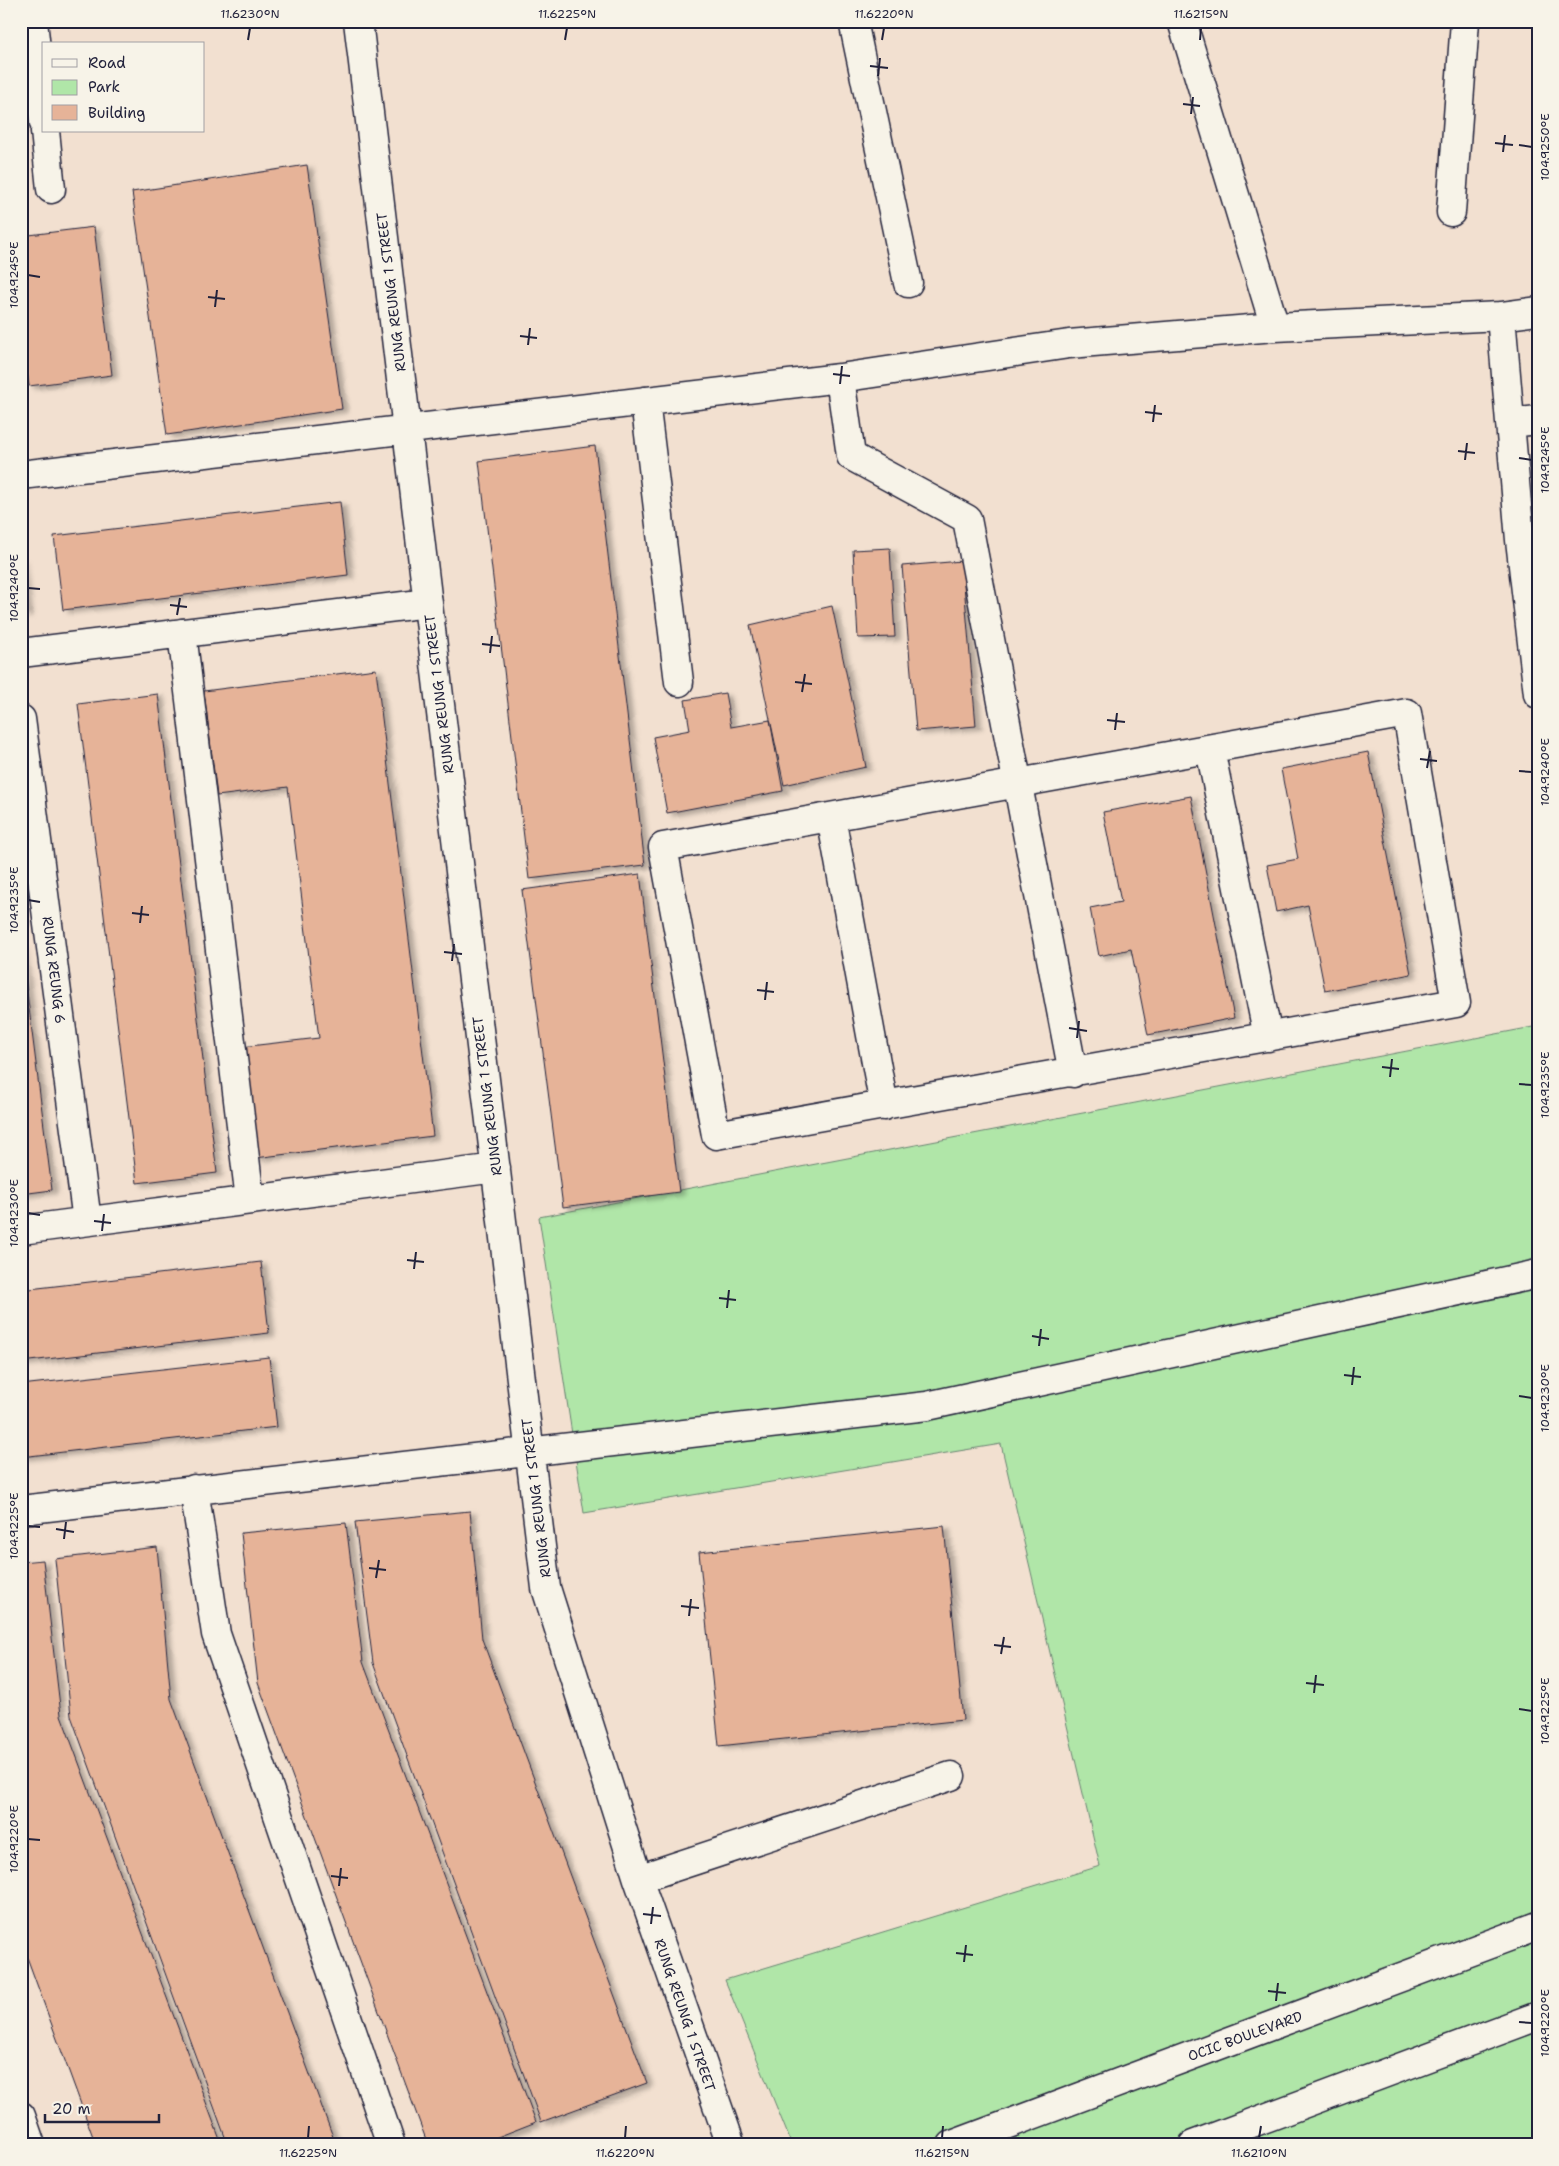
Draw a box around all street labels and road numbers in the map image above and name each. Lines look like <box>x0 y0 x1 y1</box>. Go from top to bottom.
street label: RUNG REUNG 1 STREET <box>372 211 410 373</box>
street label: RUNG REUNG 1 STREET <box>420 613 458 775</box>
street label: RUNG REUNG 6 <box>38 915 70 1025</box>
street label: RUNG REUNG 1 STREET <box>468 1015 506 1177</box>
street label: RUNG REUNG 1 STREET <box>517 1417 555 1579</box>
street label: RUNG REUNG 1 STREET <box>650 1936 720 2094</box>
street label: OCIC BOULEVARD <box>1185 2007 1305 2065</box>

